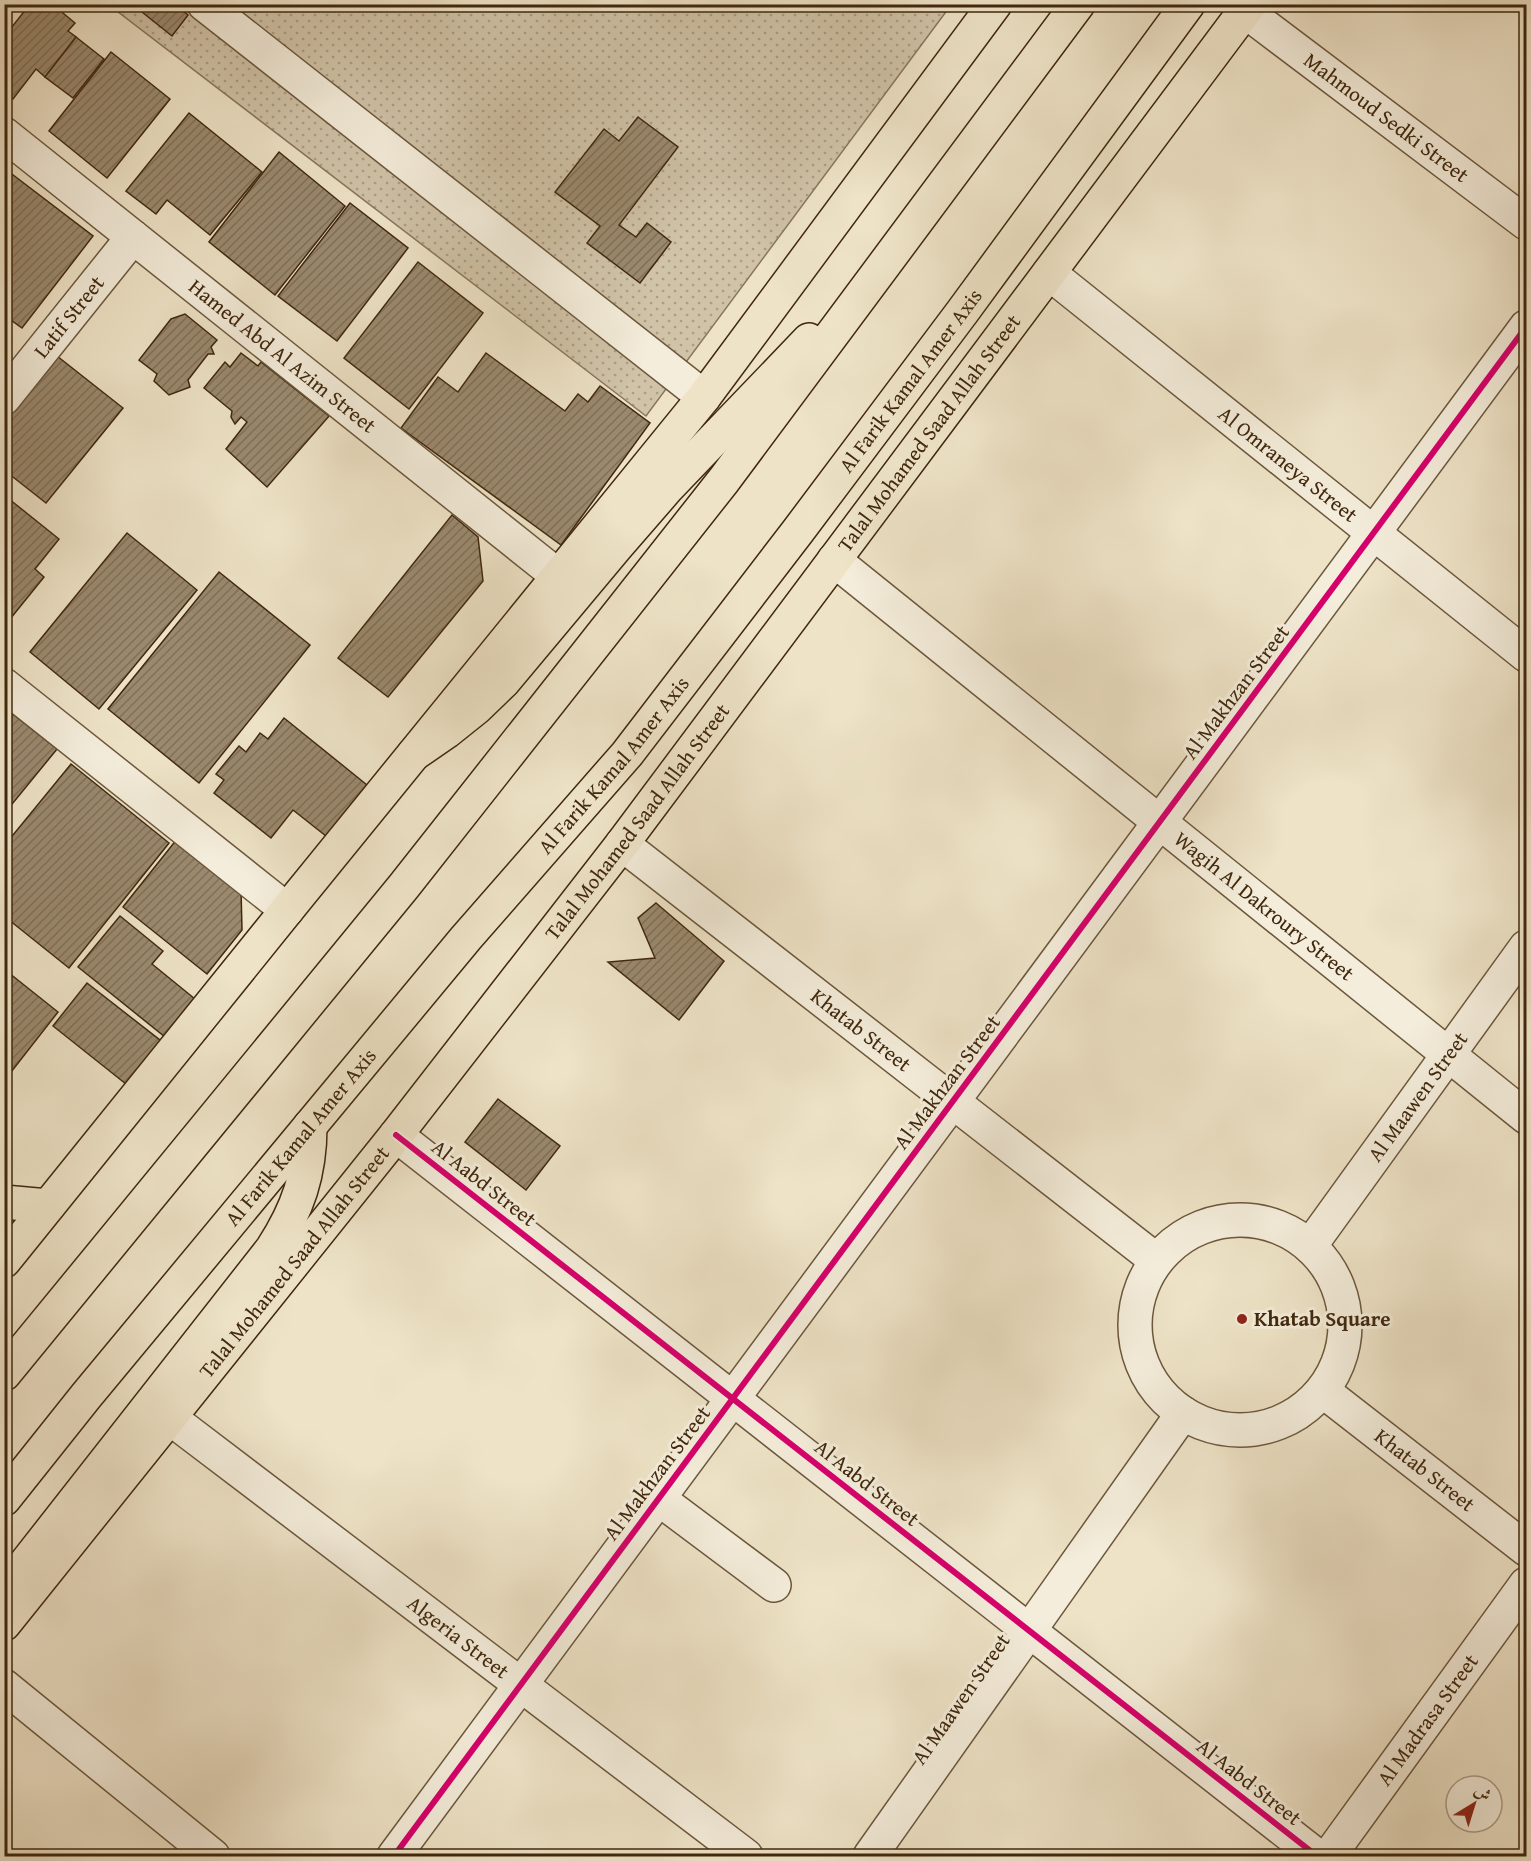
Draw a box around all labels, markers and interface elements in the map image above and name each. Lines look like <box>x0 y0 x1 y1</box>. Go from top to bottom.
street label: Mahmoud Sedki Street <box>1298 45 1476 190</box>
street label: Latif Street <box>26 268 112 364</box>
street label: Hamed Abd Al Azim Street <box>182 271 384 441</box>
street label: Al Farik Kamal Amer Axis <box>831 282 989 479</box>
street label: Talal Mohamed Saad Allah Street <box>829 307 1028 558</box>
street label: Al Omraneya Street <box>1212 398 1365 530</box>
street label: Al Makhzan Street <box>1175 617 1297 766</box>
street label: Al Farik Kamal Amer Axis <box>530 669 696 861</box>
street label: Talal Mohamed Saad Allah Street <box>537 696 737 946</box>
street label: Wagih Al Dakroury Street <box>1167 823 1362 988</box>
street label: Khatab Street <box>804 981 919 1079</box>
street label: Al Makhzan Street <box>886 1007 1008 1156</box>
street label: Al Maawen Street <box>1360 1025 1475 1168</box>
street label: Al Farik Kamal Amer Axis <box>217 1041 384 1233</box>
street label: Al Aabd Street <box>425 1132 544 1234</box>
street label: Talal Mohamed Saad Allah Street <box>191 1138 397 1384</box>
place label: Khatab Square <box>1254 1303 1391 1334</box>
marker: Khatab Square <box>1235 1312 1249 1326</box>
street label: Al Makhzan Street <box>596 1398 718 1547</box>
street label: Khatab Street <box>1368 1421 1483 1519</box>
street label: Al Aabd Street <box>808 1432 927 1534</box>
street label: Algeria Street <box>401 1588 517 1686</box>
street label: Al Maawen Street <box>904 1626 1018 1771</box>
street label: Al Madrasa Street <box>1369 1647 1486 1792</box>
street label: Al Aabd Street <box>1190 1731 1309 1833</box>
north arrow <box>1444 1774 1504 1834</box>
text: ش <box>1470 1778 1497 1807</box>

